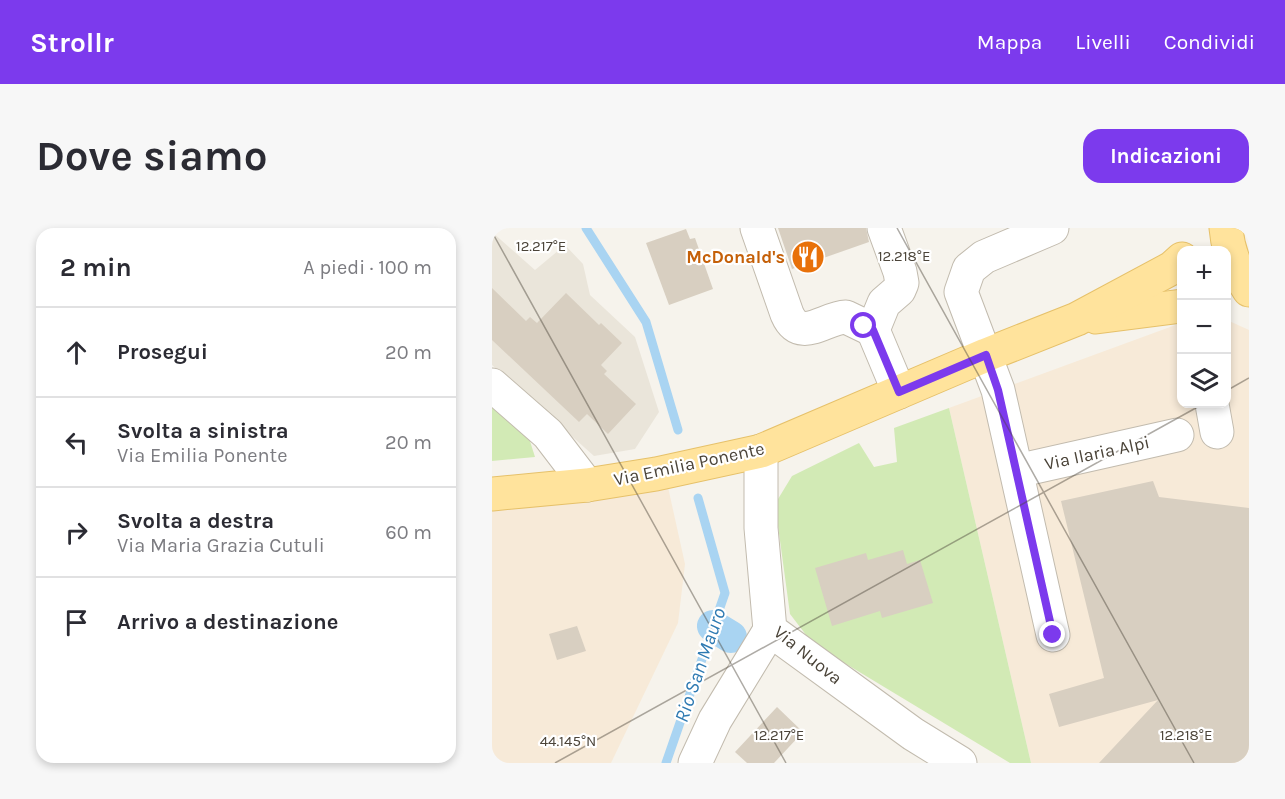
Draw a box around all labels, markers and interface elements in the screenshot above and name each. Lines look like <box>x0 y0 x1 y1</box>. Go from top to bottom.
text: Strollr <box>30 26 114 59</box>
text: Mappa <box>977 30 1042 54</box>
text: Livelli <box>1075 30 1131 54</box>
text: Condividi <box>1164 30 1255 54</box>
button: Indicazioni <box>1083 129 1249 183</box>
text: Dove siamo <box>36 131 267 181</box>
text: 12.217°E <box>516 237 566 255</box>
restaurant icon: McDonald's <box>790 239 826 275</box>
place label: McDonald's <box>686 246 785 268</box>
map controls <box>1177 246 1231 408</box>
button: + <box>1177 246 1231 300</box>
text: 12.218°E <box>878 247 930 265</box>
text: 2 min <box>60 252 132 283</box>
text: A piedi · 100 m <box>303 256 432 279</box>
button: − <box>1177 300 1231 354</box>
route start <box>850 312 876 338</box>
icon: ahead <box>60 336 93 369</box>
text: Prosegui <box>117 339 208 365</box>
text: 20 m <box>385 341 432 364</box>
button: layers <box>1177 354 1231 408</box>
text: Svolta a sinistra <box>117 418 289 444</box>
icon: left <box>60 426 93 459</box>
text: 20 m <box>385 431 432 454</box>
street label: Via Ilaria Alpi <box>1042 431 1152 475</box>
street label: Via Emilia Ponente <box>612 437 766 491</box>
text: Via Emilia Ponente <box>117 444 287 467</box>
text: Svolta a destra <box>117 508 274 534</box>
icon: right <box>60 516 93 549</box>
text: 60 m <box>385 521 432 544</box>
text: Via Maria Grazia Cutuli <box>117 534 325 557</box>
water label: Rio San Mauro <box>670 605 730 725</box>
icon: arrive <box>60 606 93 639</box>
text: Arrivo a destinazione <box>117 609 338 635</box>
street label: Via Nuova <box>769 621 847 689</box>
route end <box>1039 621 1065 647</box>
text: 12.217°E <box>754 726 804 744</box>
text: 12.218°E <box>1160 726 1212 744</box>
text: 44.145°N <box>540 732 596 750</box>

